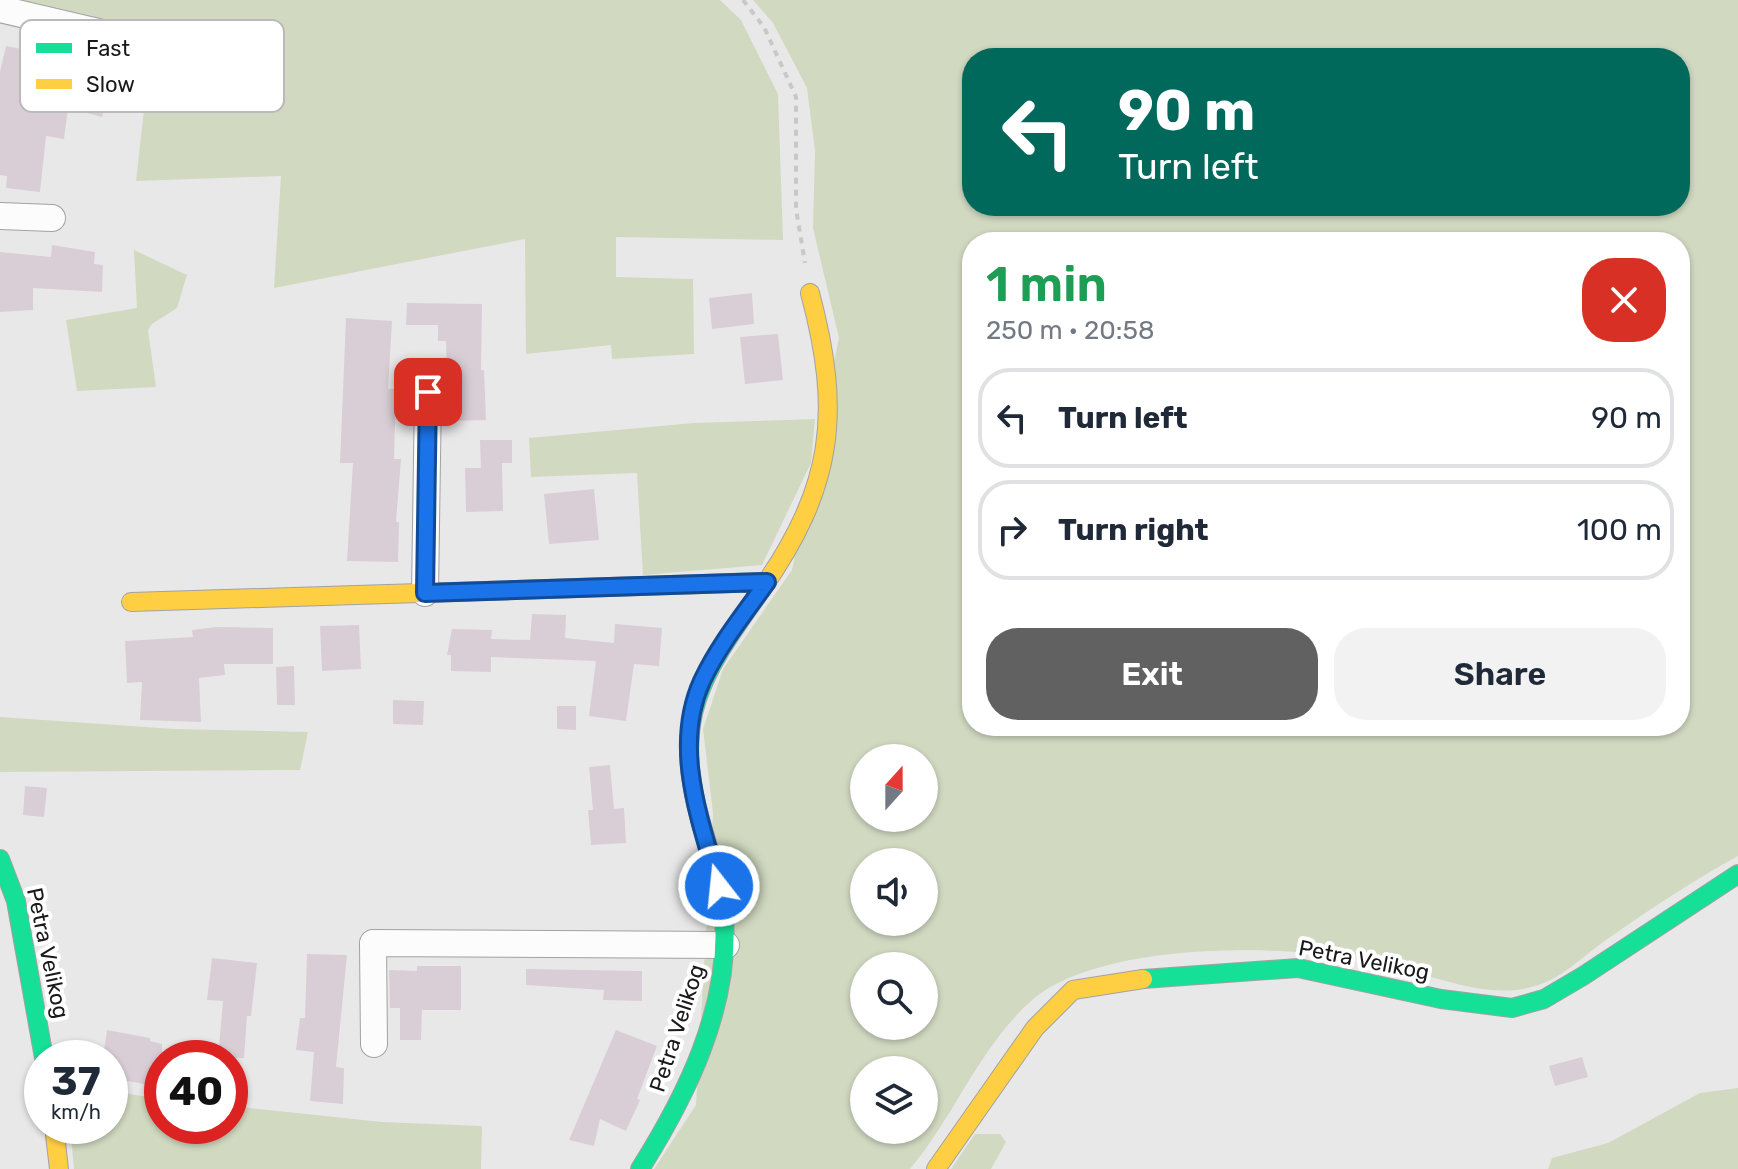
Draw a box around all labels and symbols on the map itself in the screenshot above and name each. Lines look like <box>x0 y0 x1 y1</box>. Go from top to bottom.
legend <box>20 20 284 112</box>
text: Fast <box>86 35 131 62</box>
text: Slow <box>86 71 135 98</box>
pin <box>394 358 462 426</box>
north arrow <box>850 744 938 832</box>
position arrow <box>677 844 761 928</box>
street label: Petra Velikog <box>21 885 75 1021</box>
street label: Petra Velikog <box>1296 934 1432 986</box>
street label: Petra Velikog <box>644 961 710 1095</box>
speed limit sign: 40 <box>144 1040 248 1144</box>

